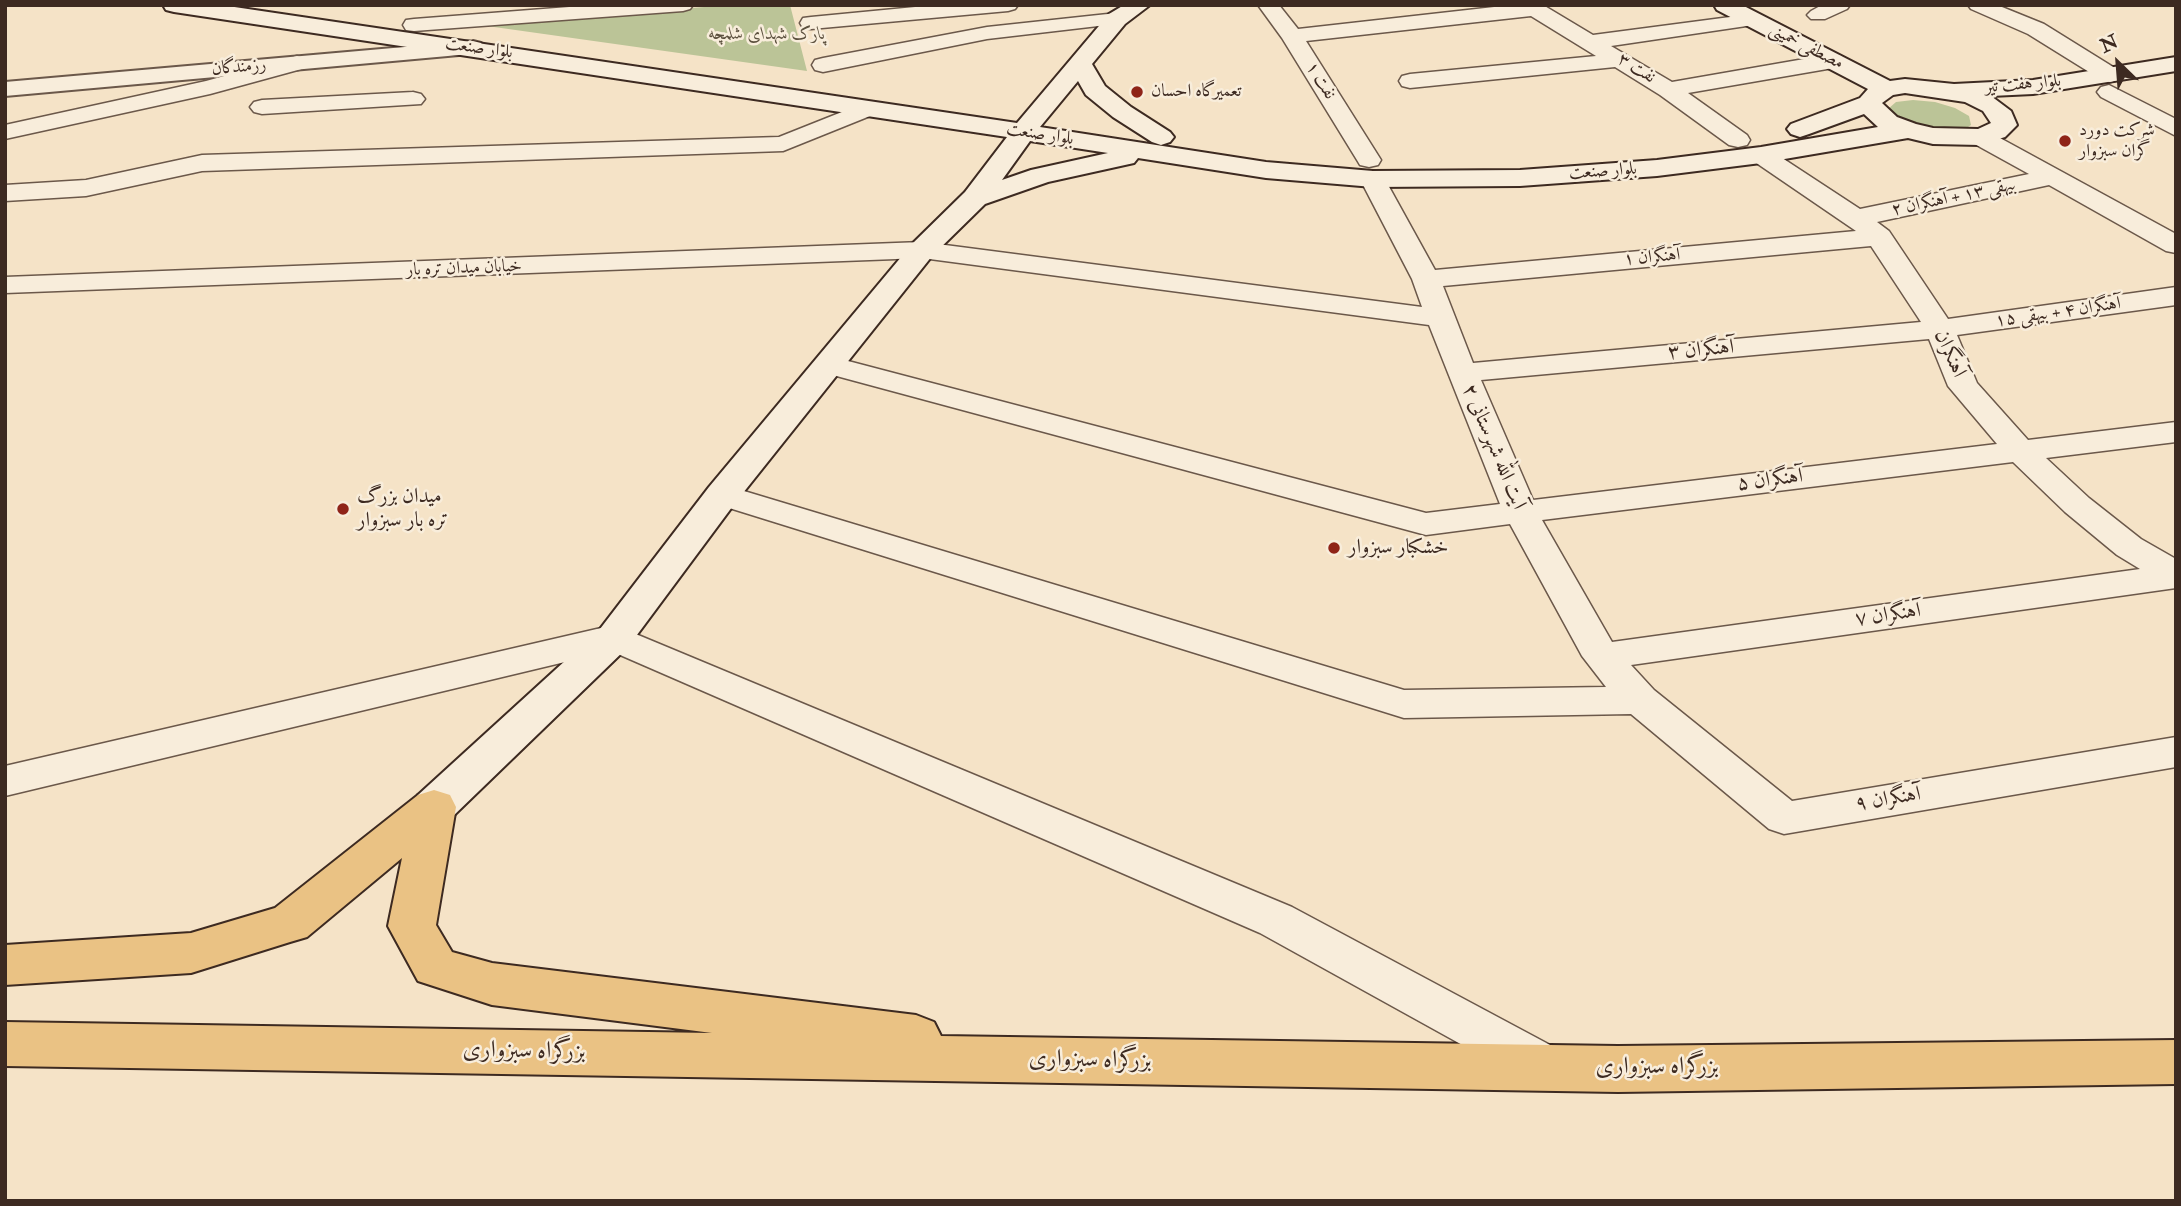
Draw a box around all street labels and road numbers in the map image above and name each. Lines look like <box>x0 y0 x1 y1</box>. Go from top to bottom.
street label: مصطفی خمینی <box>1765 19 1847 75</box>
street label: بلوار صنعت <box>444 34 514 64</box>
street label: نفت ۳ <box>1613 49 1659 89</box>
street label: رزمندگان <box>211 55 267 81</box>
street label: نفت ۱ <box>1300 58 1340 104</box>
street label: بلوار هفت تیر <box>1984 71 2062 99</box>
street label: بلوار صنعت <box>1005 119 1075 151</box>
street label: بلوار صنعت <box>1568 159 1638 185</box>
street label: بیهقی ۱۳ + آهنگران ۲ <box>1890 174 2018 222</box>
street label: آهنگران ۱ <box>1623 245 1681 271</box>
street label: خیابان میدان تره بار <box>406 256 522 282</box>
street label: آهنگران ۴ + بیهقی ۱۵ <box>1994 293 2122 333</box>
street label: آهنگران <box>1927 326 1971 382</box>
street label: آهنگران ۳ <box>1667 336 1735 366</box>
street label: آیت الله شهرستانی ۲ <box>1455 380 1531 514</box>
street label: آهنگران ۵ <box>1736 464 1804 498</box>
street label: آهنگران ۷ <box>1853 599 1923 633</box>
street label: آهنگران ۹ <box>1853 782 1923 818</box>
street label: بزرگراه سبزواری <box>462 1037 586 1067</box>
street label: بزرگراه سبزواری <box>1028 1046 1152 1076</box>
street label: بزرگراه سبزواری <box>1596 1054 1718 1082</box>

